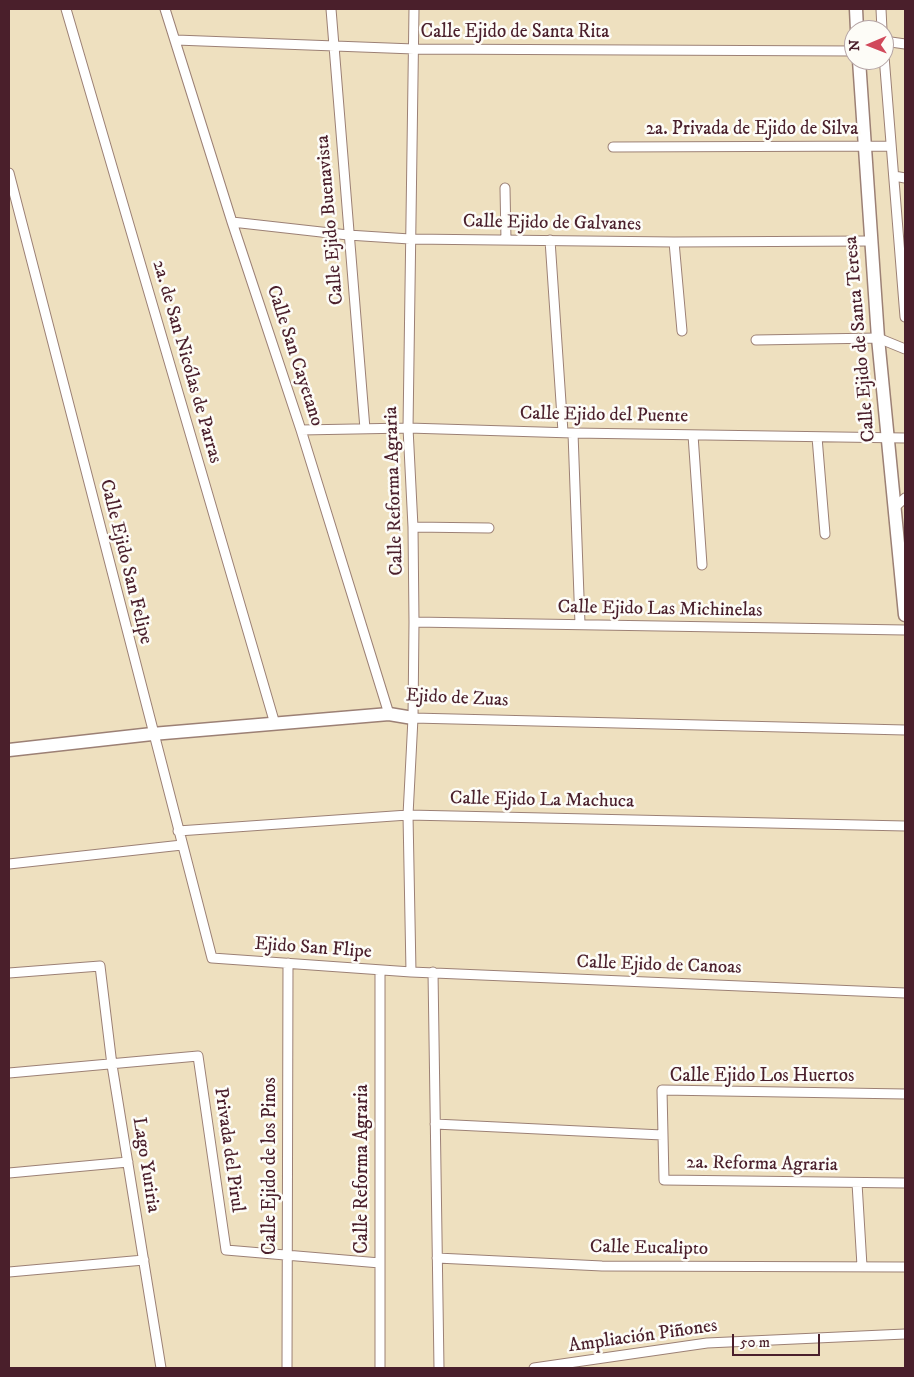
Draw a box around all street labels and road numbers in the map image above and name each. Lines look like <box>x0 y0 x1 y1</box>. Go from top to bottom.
street label: Calle Ejido de Santa Rita <box>421 22 609 44</box>
street label: 2a. Privada de Ejido de Silva <box>646 119 858 141</box>
street label: Calle Ejido Buenavista <box>312 134 350 306</box>
street label: Calle Ejido de Galvanes <box>463 211 641 237</box>
street label: Calle Ejido de Santa Teresa <box>841 235 881 443</box>
street label: 2a. de San Nicólas de Parras <box>146 258 226 466</box>
street label: Calle San Cayetano <box>260 283 328 429</box>
street label: Calle Ejido del Puente <box>519 403 689 429</box>
street label: Calle Reforma Agraria <box>381 406 409 576</box>
street label: Calle Ejido San Felipe <box>94 477 156 647</box>
street label: Calle Ejido Las Michinelas <box>557 597 763 623</box>
street label: Ejido de Zuas <box>405 685 509 713</box>
street label: Calle Ejido La Machuca <box>450 788 634 814</box>
street label: Ejido San Flipe <box>254 934 372 964</box>
street label: Calle Ejido de Canoas <box>576 952 742 980</box>
street label: Calle Ejido Los Huertos <box>670 1066 854 1088</box>
street label: Calle Ejido de los Pinos <box>260 1077 282 1255</box>
street label: Calle Reforma Agraria <box>352 1084 374 1254</box>
street label: Privada del Pirul <box>208 1086 248 1214</box>
street label: Lago Yuriria <box>126 1116 164 1214</box>
street label: 2a. Reforma Agraria <box>686 1152 838 1178</box>
street label: Calle Eucalipto <box>590 1237 708 1261</box>
street label: Ampliación Piñones <box>567 1315 719 1359</box>

